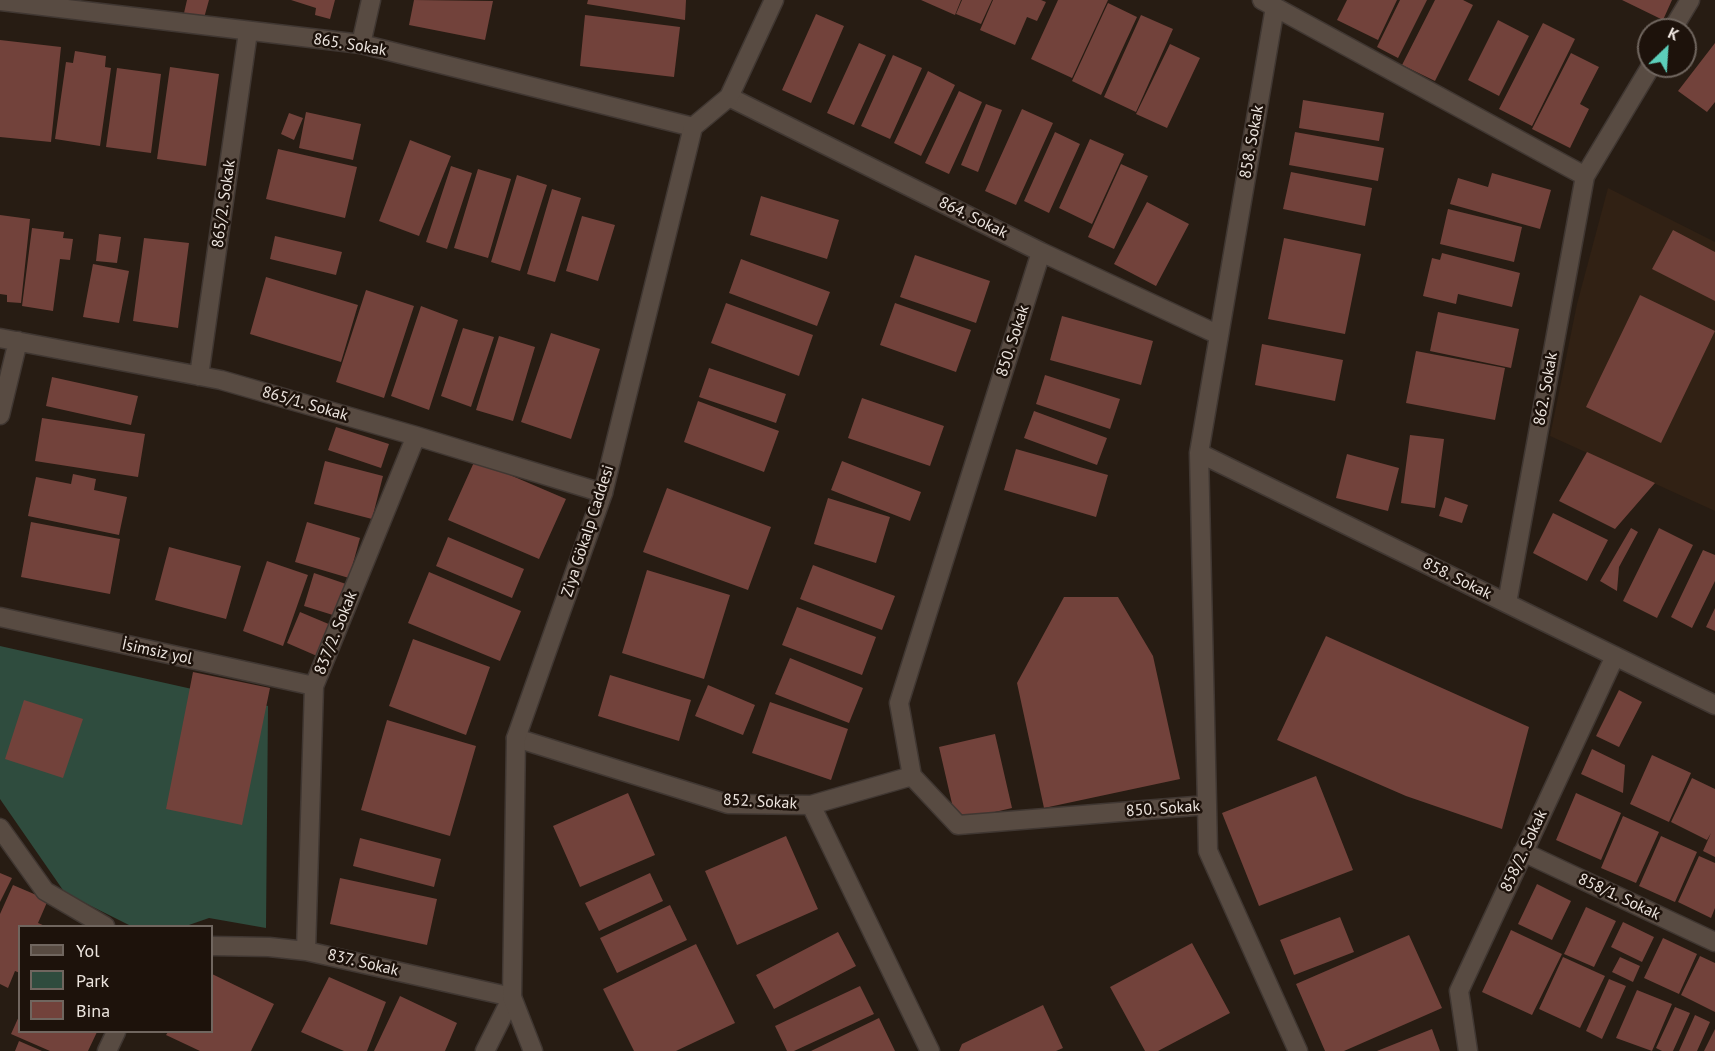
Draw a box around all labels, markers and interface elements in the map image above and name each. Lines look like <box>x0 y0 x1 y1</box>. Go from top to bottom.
north arrow <box>1637 18 1697 78</box>
text: K <box>1665 22 1682 45</box>
street label: 865. Sokak <box>312 30 388 60</box>
street label: 858. Sokak <box>1236 104 1268 180</box>
street label: 865/2. Sokak <box>208 159 240 249</box>
street label: 864. Sokak <box>935 193 1011 243</box>
street label: 850. Sokak <box>992 303 1034 379</box>
street label: 862. Sokak <box>1530 351 1562 427</box>
street label: 865/1. Sokak <box>260 383 350 425</box>
street label: Ziya Gökalp Caddesi <box>558 463 618 599</box>
street label: 858. Sokak <box>1419 554 1495 604</box>
street label: 837/2. Sokak <box>311 588 361 678</box>
street label: İsimsiz yol <box>120 635 194 669</box>
street label: 852. Sokak <box>722 790 798 814</box>
street label: 850. Sokak <box>1125 797 1201 821</box>
street label: 858/2. Sokak <box>1497 807 1551 895</box>
street label: 858/1. Sokak <box>1575 870 1663 924</box>
legend <box>18 925 213 1033</box>
text: Yol <box>76 939 99 962</box>
street label: 837. Sokak <box>326 945 400 981</box>
text: Park <box>76 969 109 992</box>
text: Bina <box>76 999 110 1022</box>

